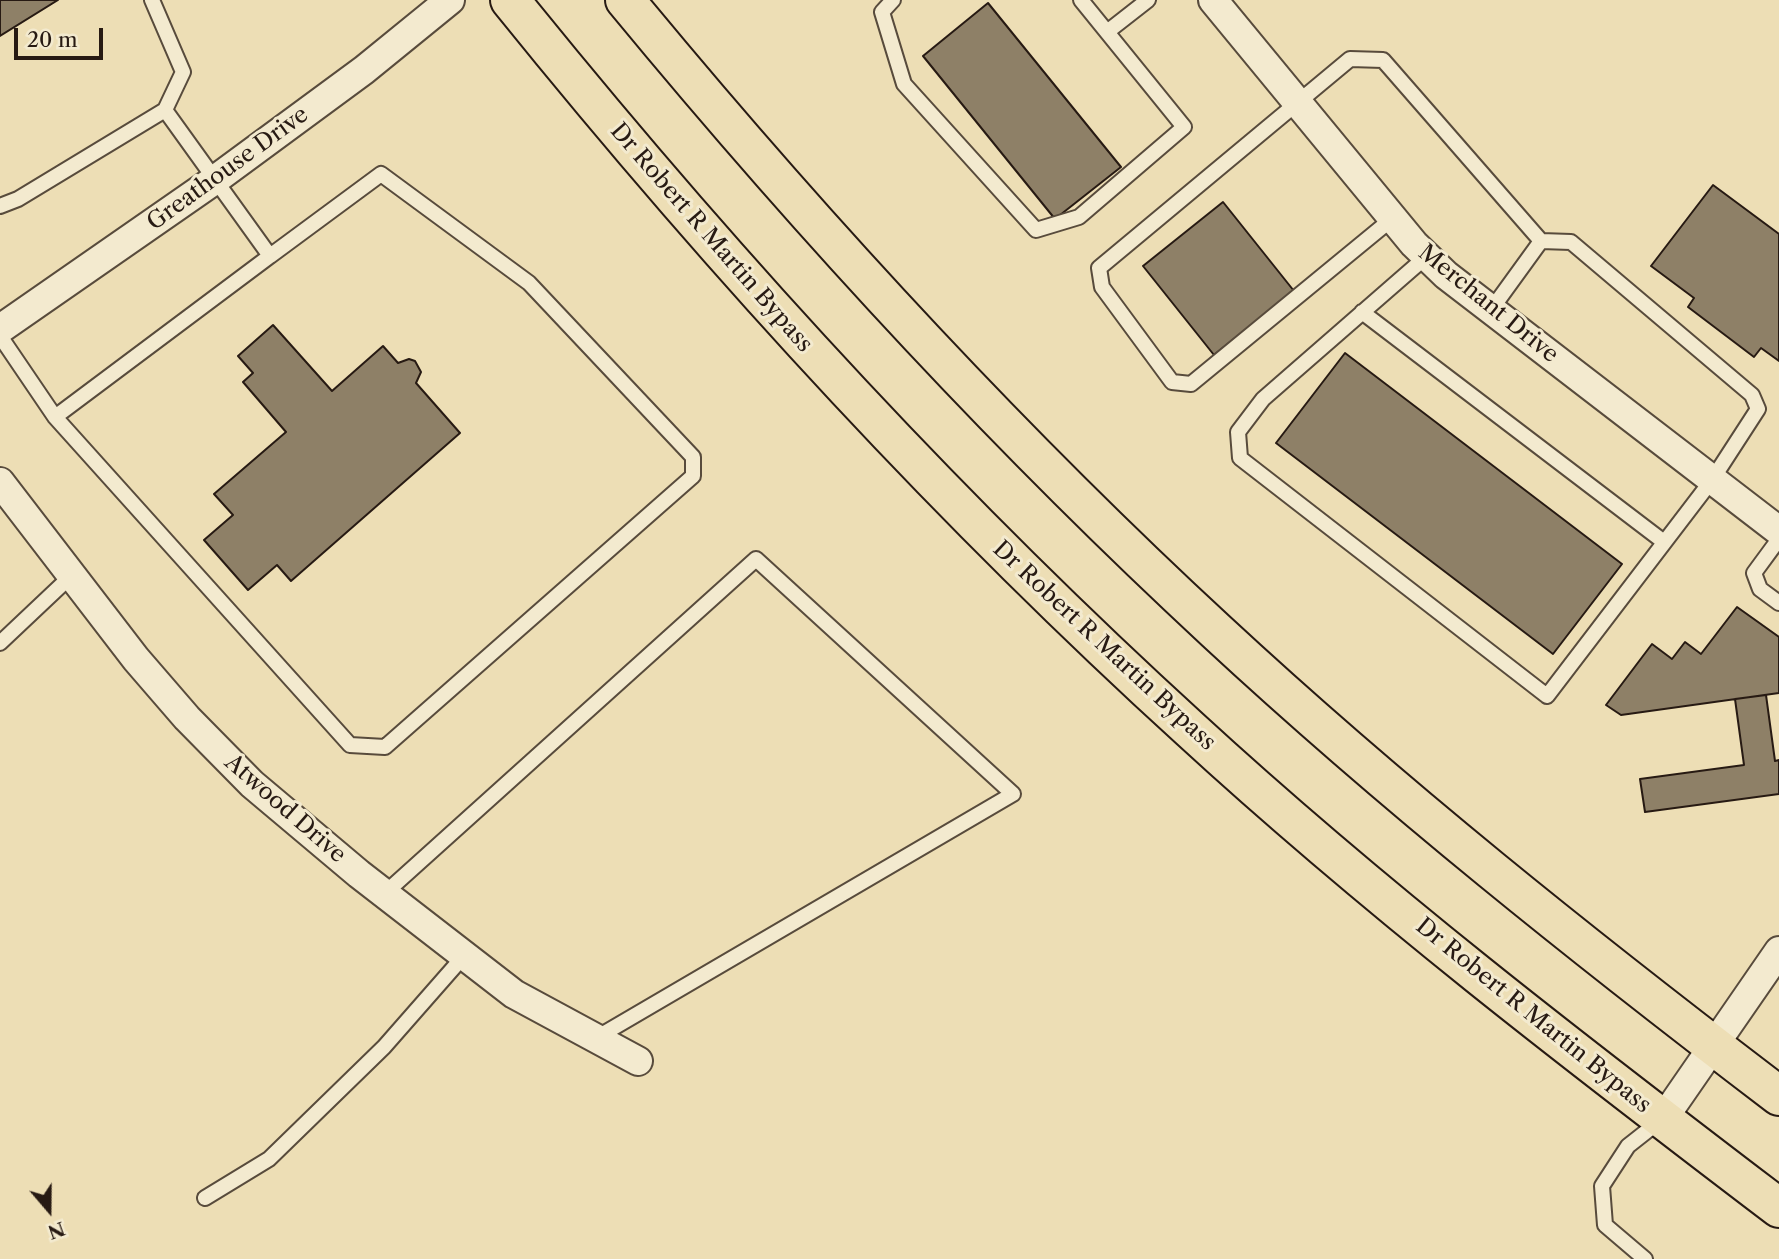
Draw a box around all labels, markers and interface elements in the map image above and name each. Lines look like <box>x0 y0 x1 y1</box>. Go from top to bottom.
scale bar <box>18 14 107 58</box>
text: 20 m <box>27 27 78 52</box>
street label: Greathouse Drive <box>142 101 314 237</box>
street label: Dr Robert R Martin Bypass <box>604 118 818 358</box>
street label: Merchant Drive <box>1412 239 1564 369</box>
street label: Dr Robert R Martin Bypass <box>987 536 1221 756</box>
street label: Atwood Drive <box>219 749 351 869</box>
street label: Dr Robert R Martin Bypass <box>1410 913 1656 1119</box>
north arrow <box>14 1175 84 1245</box>
text: N <box>45 1217 68 1244</box>

